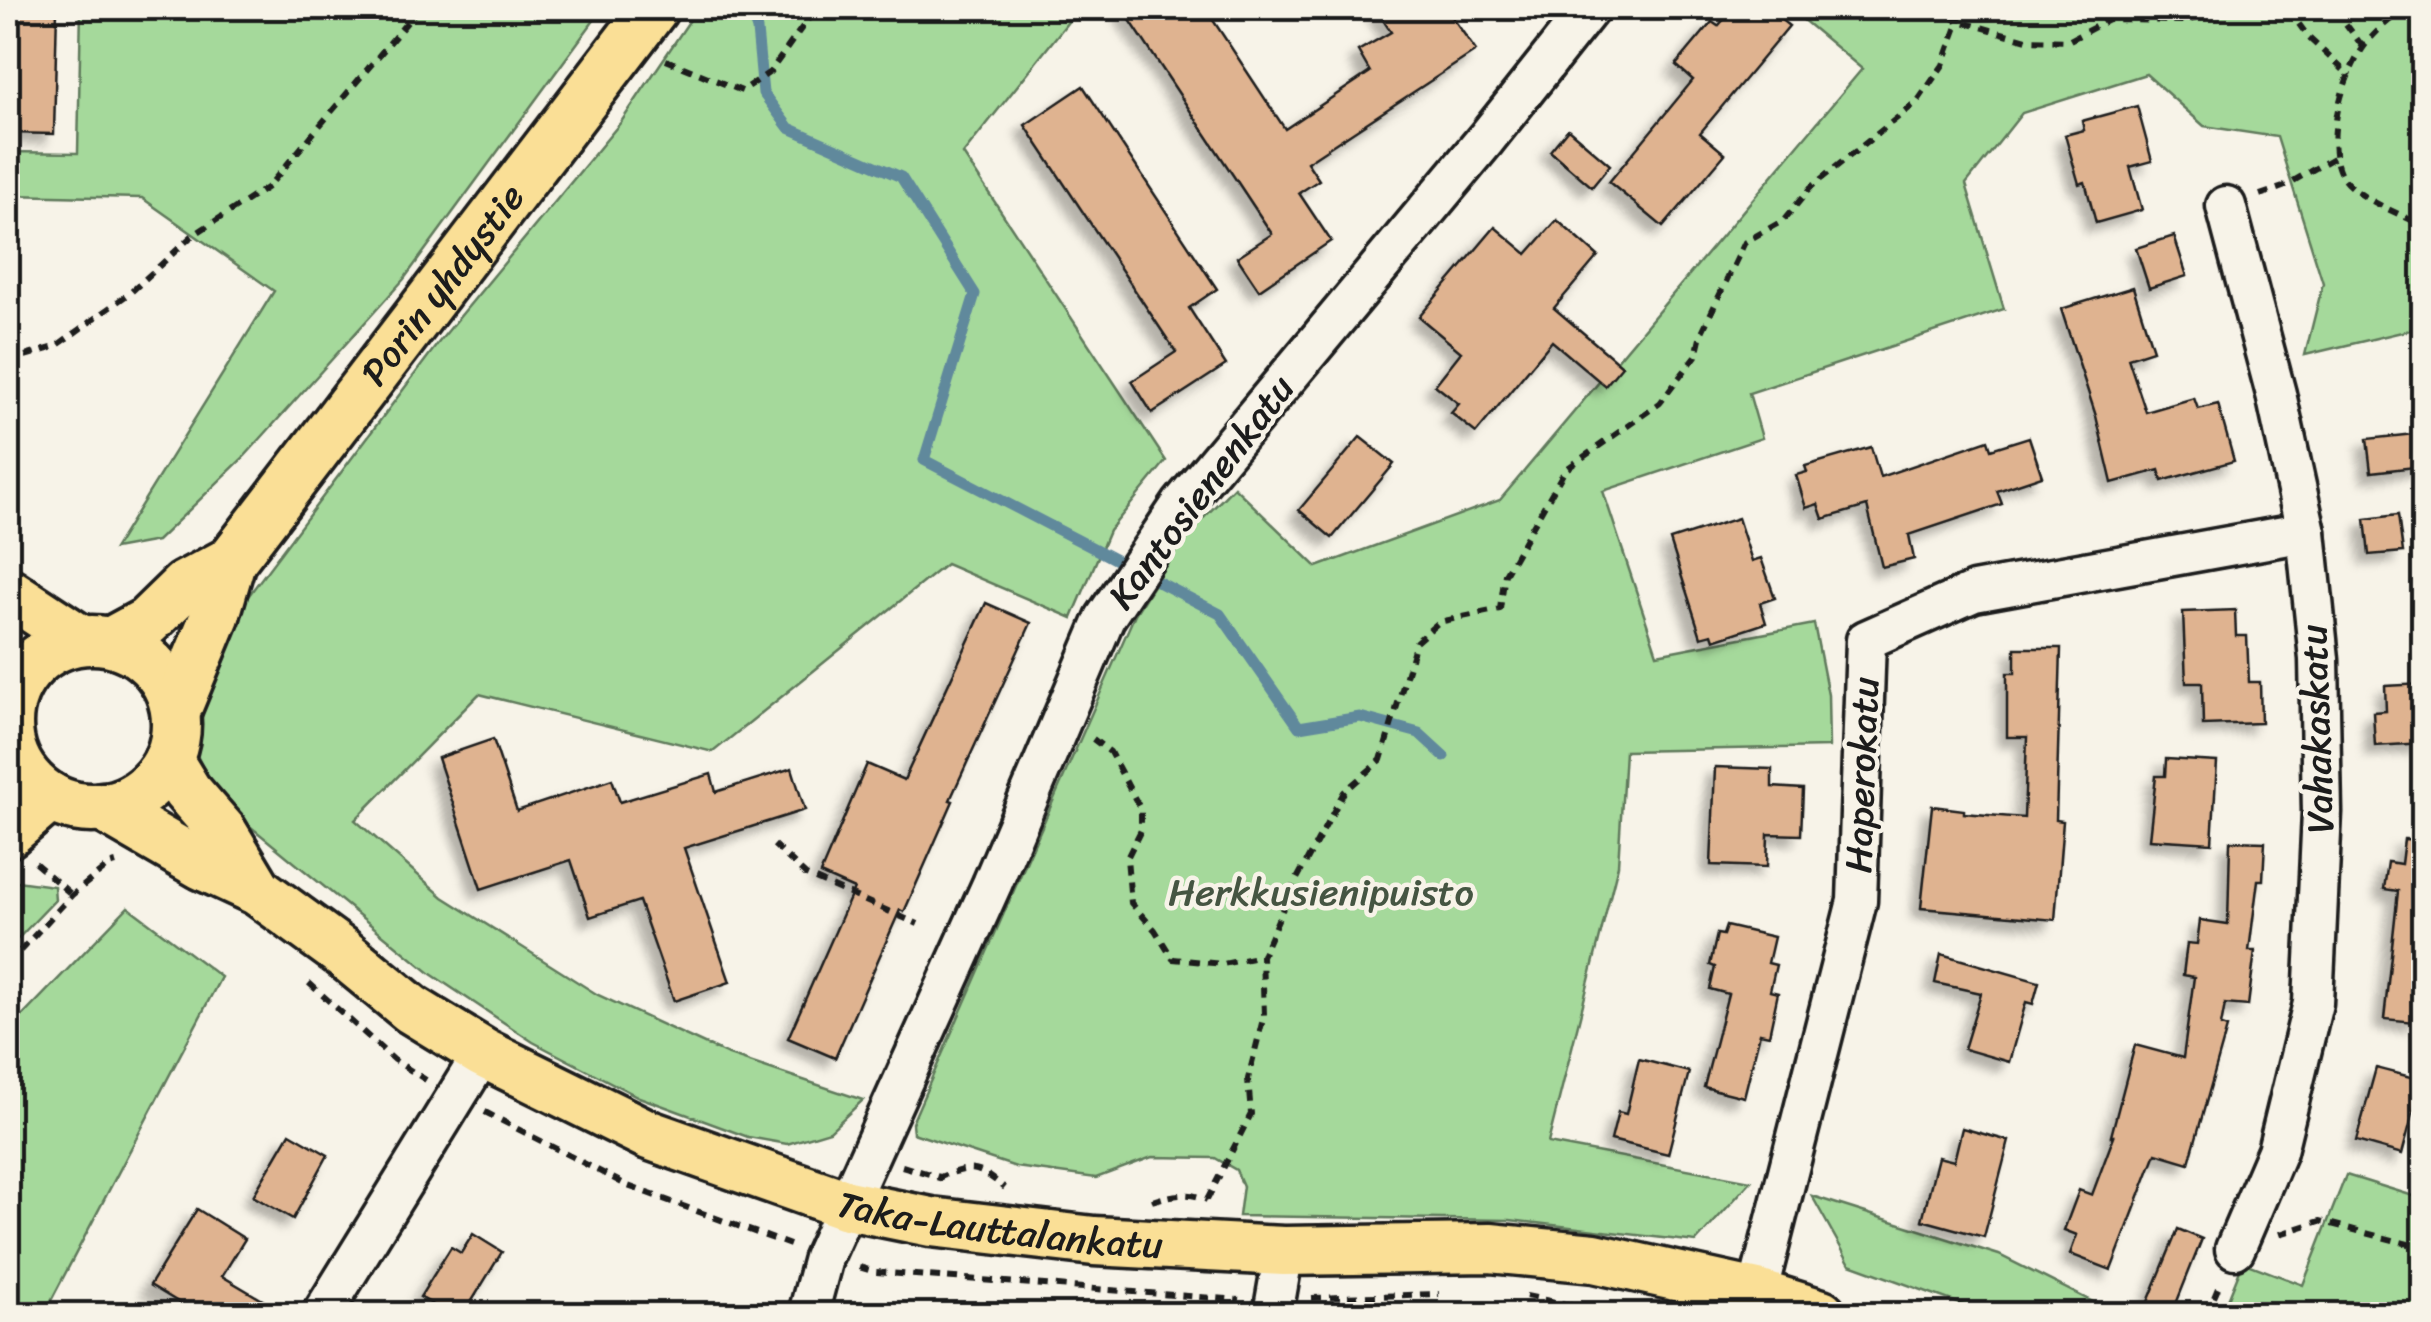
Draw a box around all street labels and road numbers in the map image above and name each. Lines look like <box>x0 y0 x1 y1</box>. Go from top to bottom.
street label: Porin yhdystie <box>342 168 543 401</box>
street label: Kantosienenkatu <box>1090 360 1312 624</box>
street label: Vahakaskatu <box>2280 623 2354 835</box>
street label: Haperokatu <box>1825 676 1899 874</box>
street label: Taka-Lauttalankatu <box>827 1170 1165 1278</box>

